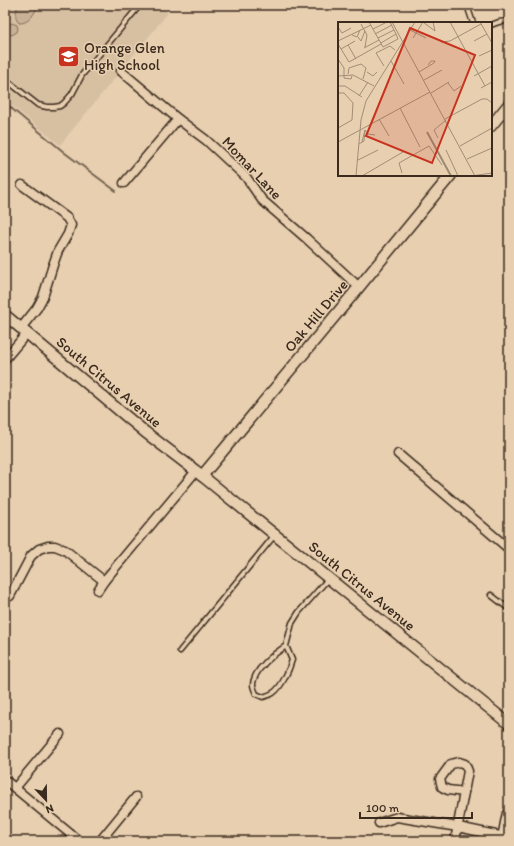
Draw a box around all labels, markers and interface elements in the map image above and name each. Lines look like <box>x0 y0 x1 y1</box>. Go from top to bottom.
inset map <box>338 22 492 176</box>
place label: Orange Glen High School <box>84 39 165 74</box>
school or university icon: Orange Glen High School <box>56 44 82 70</box>
street label: Momar Lane <box>218 133 286 203</box>
street label: Oak Hill Drive <box>280 276 352 356</box>
street label: South Citrus Avenue <box>53 333 165 431</box>
street label: South Citrus Avenue <box>305 537 419 635</box>
north arrow <box>26 780 66 820</box>
scale bar <box>360 794 472 820</box>
text: N <box>44 801 55 816</box>
text: 100 m <box>366 801 399 815</box>

